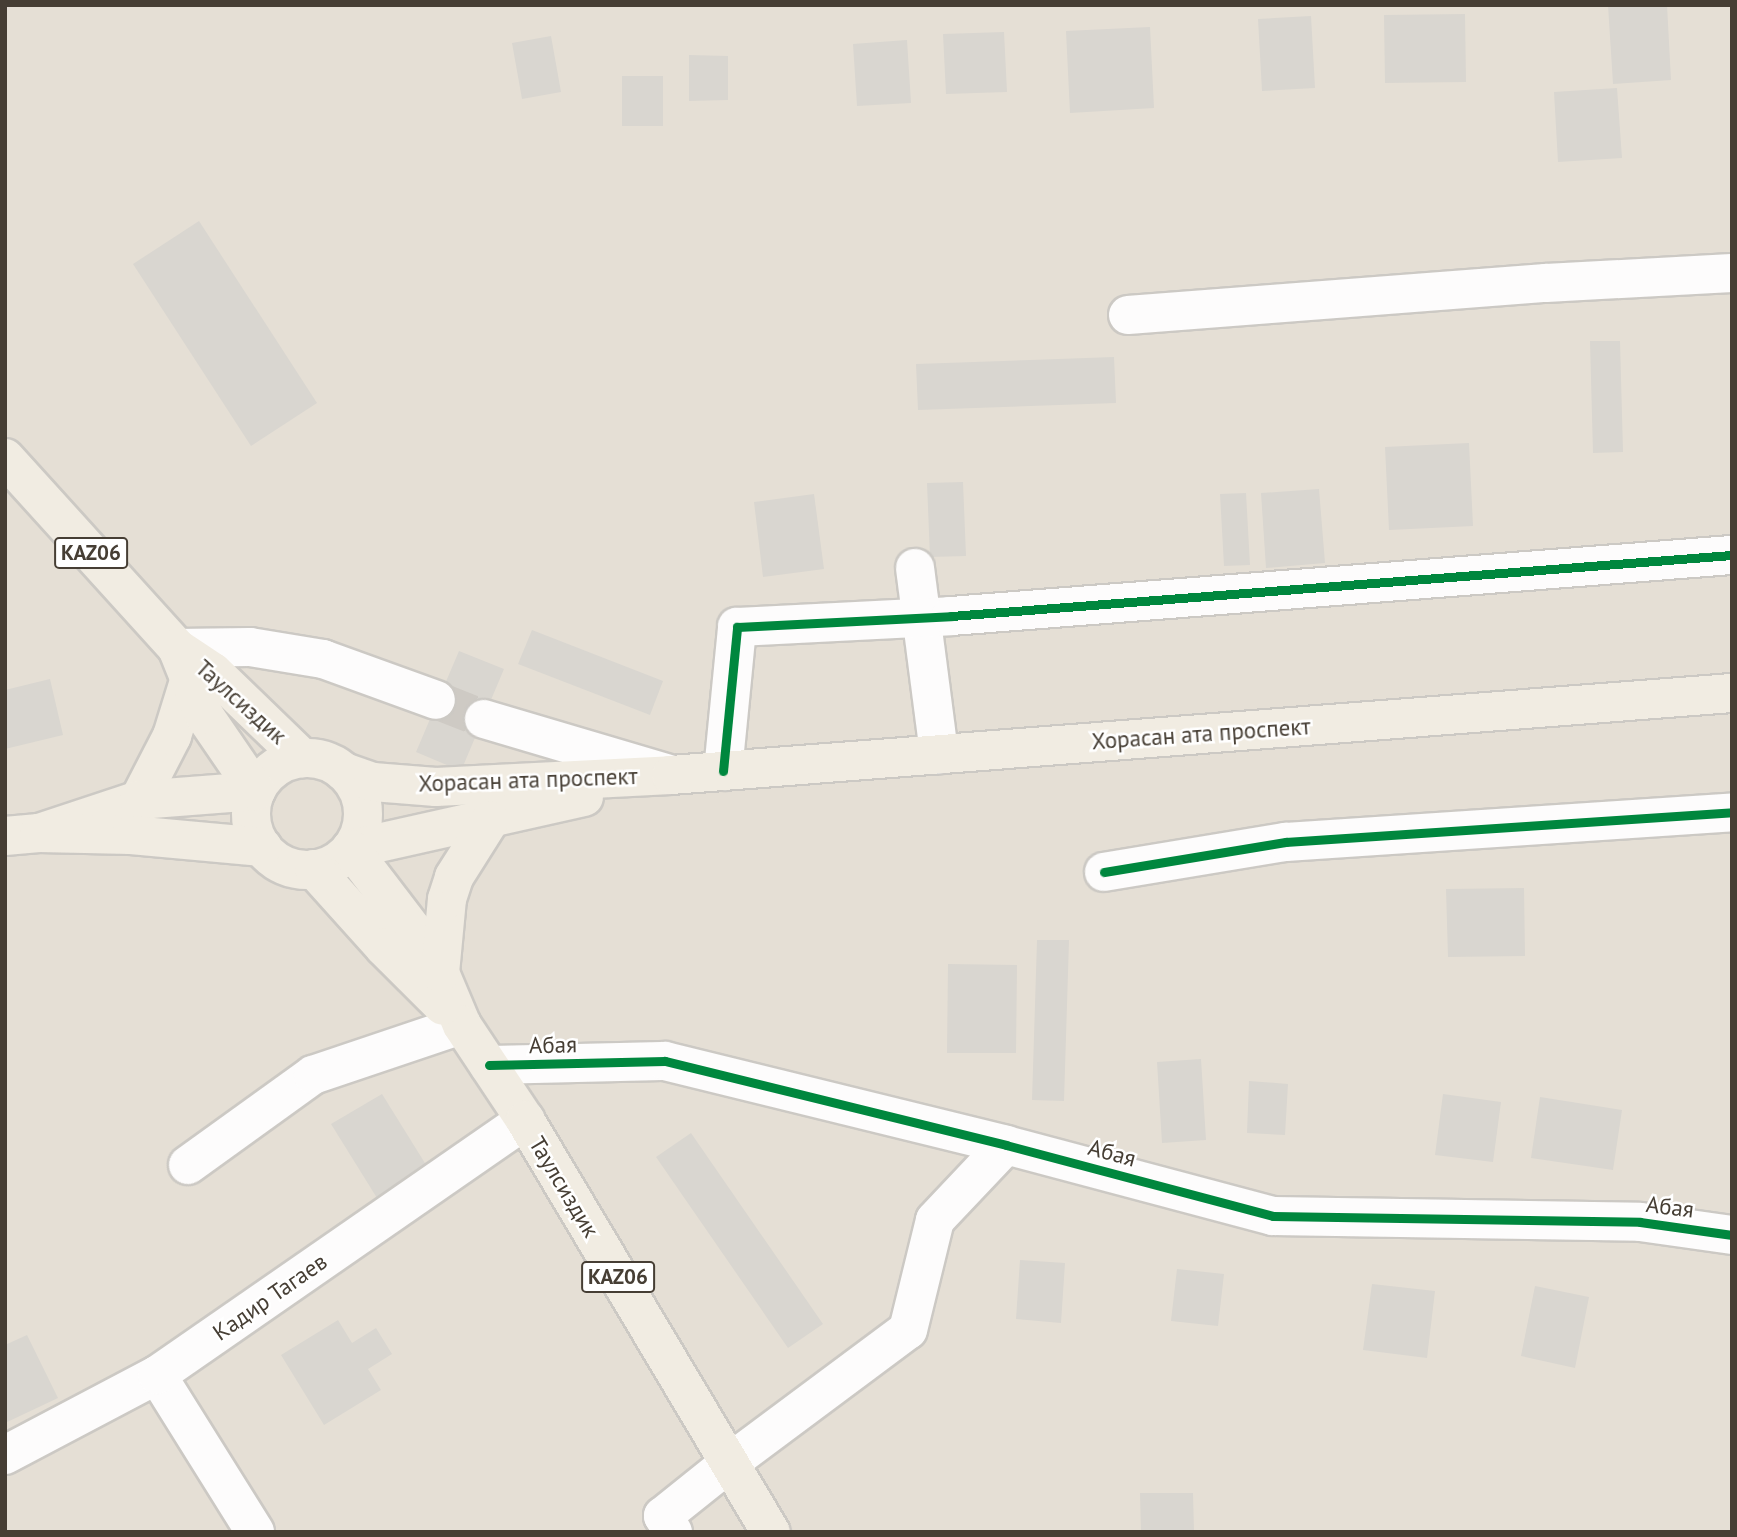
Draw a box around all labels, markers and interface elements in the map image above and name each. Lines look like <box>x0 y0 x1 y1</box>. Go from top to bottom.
road number: KAZ06 <box>52 536 130 570</box>
street label: Таулсиздик <box>190 654 292 750</box>
street label: Хорасан ата проспект <box>1091 713 1311 755</box>
street label: Хорасан ата проспект <box>418 762 638 798</box>
street label: Абая <box>529 1031 577 1059</box>
street label: Таулсиздик <box>523 1132 605 1242</box>
street label: Абая <box>1085 1133 1139 1173</box>
street label: Абая <box>1644 1190 1696 1224</box>
street label: Кадир Тагаев <box>207 1247 333 1347</box>
road number: KAZ06 <box>580 1260 656 1294</box>

